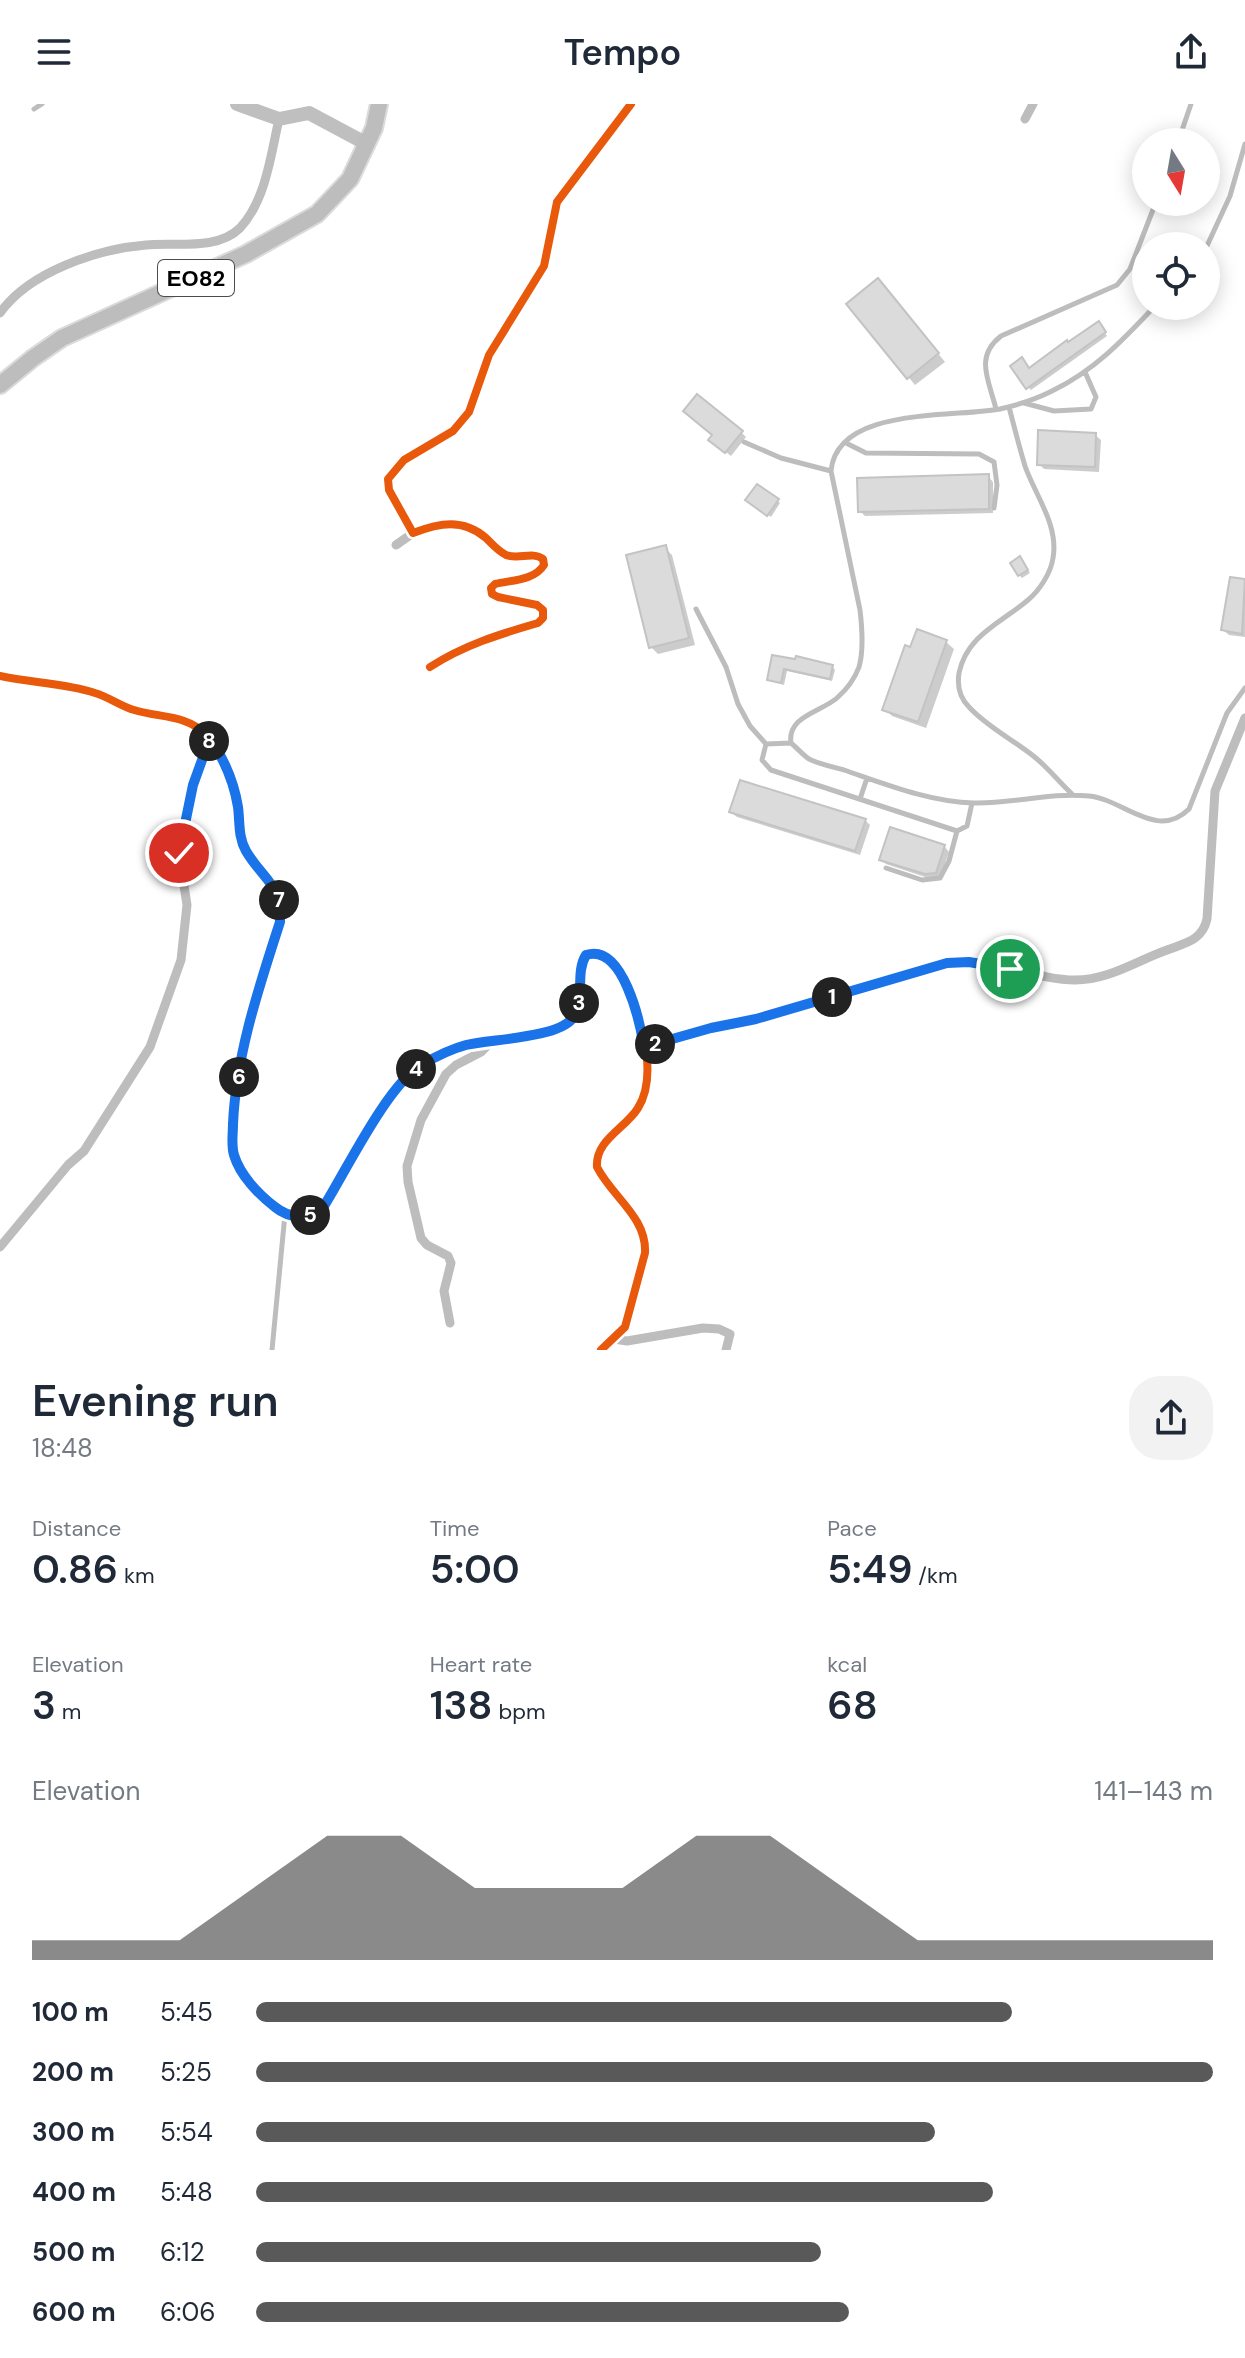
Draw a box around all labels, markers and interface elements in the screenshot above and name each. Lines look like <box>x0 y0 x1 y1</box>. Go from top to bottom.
text: Tempo <box>564 29 681 76</box>
icon: menu <box>32 30 76 74</box>
icon: share <box>1169 30 1213 74</box>
north arrow <box>1132 128 1220 216</box>
map controls <box>1132 128 1220 320</box>
button: locate <box>1132 232 1220 320</box>
road number: ΕΟ82 <box>158 260 234 296</box>
pin: 8 <box>189 721 229 761</box>
text: 8 <box>202 726 216 755</box>
pin <box>145 819 213 887</box>
icon: check <box>157 831 201 875</box>
pin: 7 <box>259 880 299 920</box>
text: 7 <box>273 885 285 914</box>
pin <box>976 935 1044 1003</box>
icon: arrive <box>988 947 1032 991</box>
pin: 1 <box>812 977 852 1017</box>
text: 1 <box>828 982 836 1011</box>
pin: 3 <box>559 983 599 1023</box>
text: 3 <box>572 988 586 1017</box>
pin: 2 <box>635 1024 675 1064</box>
text: 2 <box>649 1029 661 1058</box>
pin: 4 <box>396 1049 436 1089</box>
text: 4 <box>409 1054 423 1083</box>
pin: 6 <box>219 1057 259 1097</box>
text: 6 <box>232 1062 246 1091</box>
pin: 5 <box>290 1195 330 1235</box>
text: 5 <box>303 1200 317 1229</box>
text: Evening run <box>32 1372 279 1430</box>
button: share <box>1129 1376 1213 1460</box>
text: 18:48 <box>32 1431 93 1465</box>
text: Distance <box>32 1514 121 1543</box>
text: Time <box>430 1514 479 1543</box>
text: Pace <box>827 1514 877 1543</box>
text: 0.86 <box>32 1543 118 1595</box>
text: 5:00 <box>430 1543 520 1595</box>
text: 5:49 <box>827 1543 912 1595</box>
text: km <box>118 1561 155 1590</box>
text: /km <box>912 1561 958 1590</box>
text: Elevation <box>32 1650 124 1679</box>
text: Heart rate <box>430 1650 532 1679</box>
text: kcal <box>827 1650 867 1679</box>
text: 3 <box>32 1679 56 1731</box>
text: 138 <box>430 1679 493 1731</box>
text: 68 <box>827 1679 878 1731</box>
text: m <box>56 1697 81 1726</box>
text: bpm <box>493 1697 546 1726</box>
text: Elevation <box>32 1774 140 1808</box>
text: 141–143 m <box>1094 1774 1213 1808</box>
text: 100 m <box>32 1995 109 2029</box>
text: 5:45 <box>160 1995 213 2029</box>
text: 200 m <box>32 2055 114 2089</box>
text: 5:25 <box>160 2055 212 2089</box>
text: 300 m <box>32 2115 115 2149</box>
text: 5:54 <box>160 2115 213 2149</box>
text: 400 m <box>32 2175 116 2209</box>
text: 5:48 <box>160 2175 213 2209</box>
text: 500 m <box>32 2235 115 2269</box>
text: 6:12 <box>160 2235 205 2269</box>
text: 600 m <box>32 2295 116 2329</box>
text: 6:06 <box>160 2295 216 2329</box>

